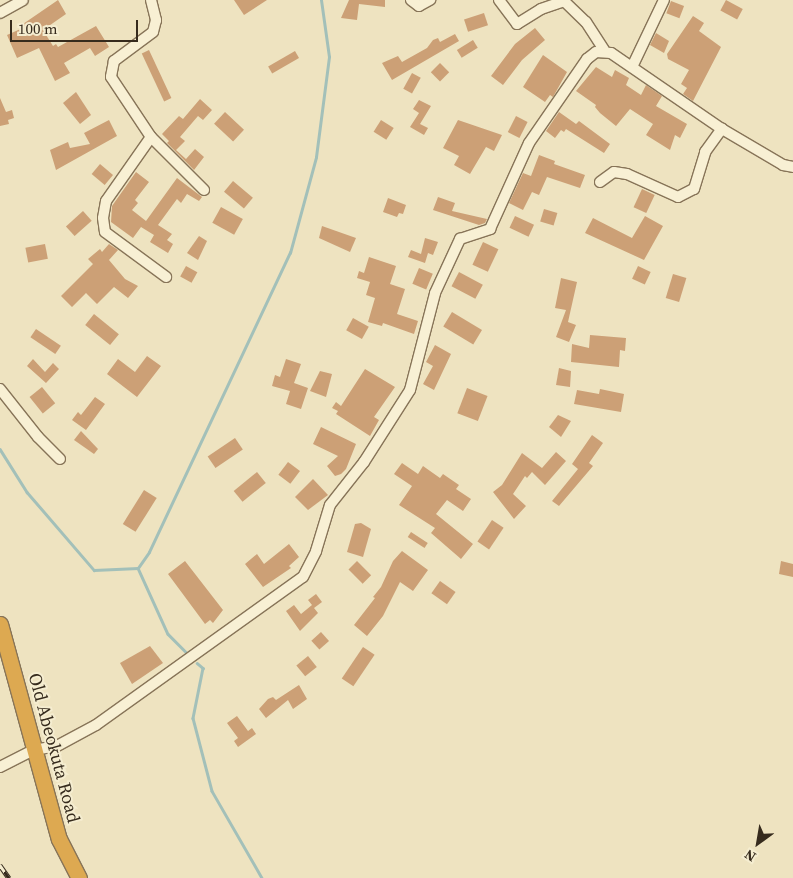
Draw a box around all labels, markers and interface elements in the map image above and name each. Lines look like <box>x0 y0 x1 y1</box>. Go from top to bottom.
scale bar <box>12 10 140 42</box>
text: 100 m <box>18 18 58 39</box>
street label: Old Abeokuta Road <box>24 671 84 825</box>
north arrow <box>733 818 783 868</box>
text: N <box>740 845 760 867</box>

